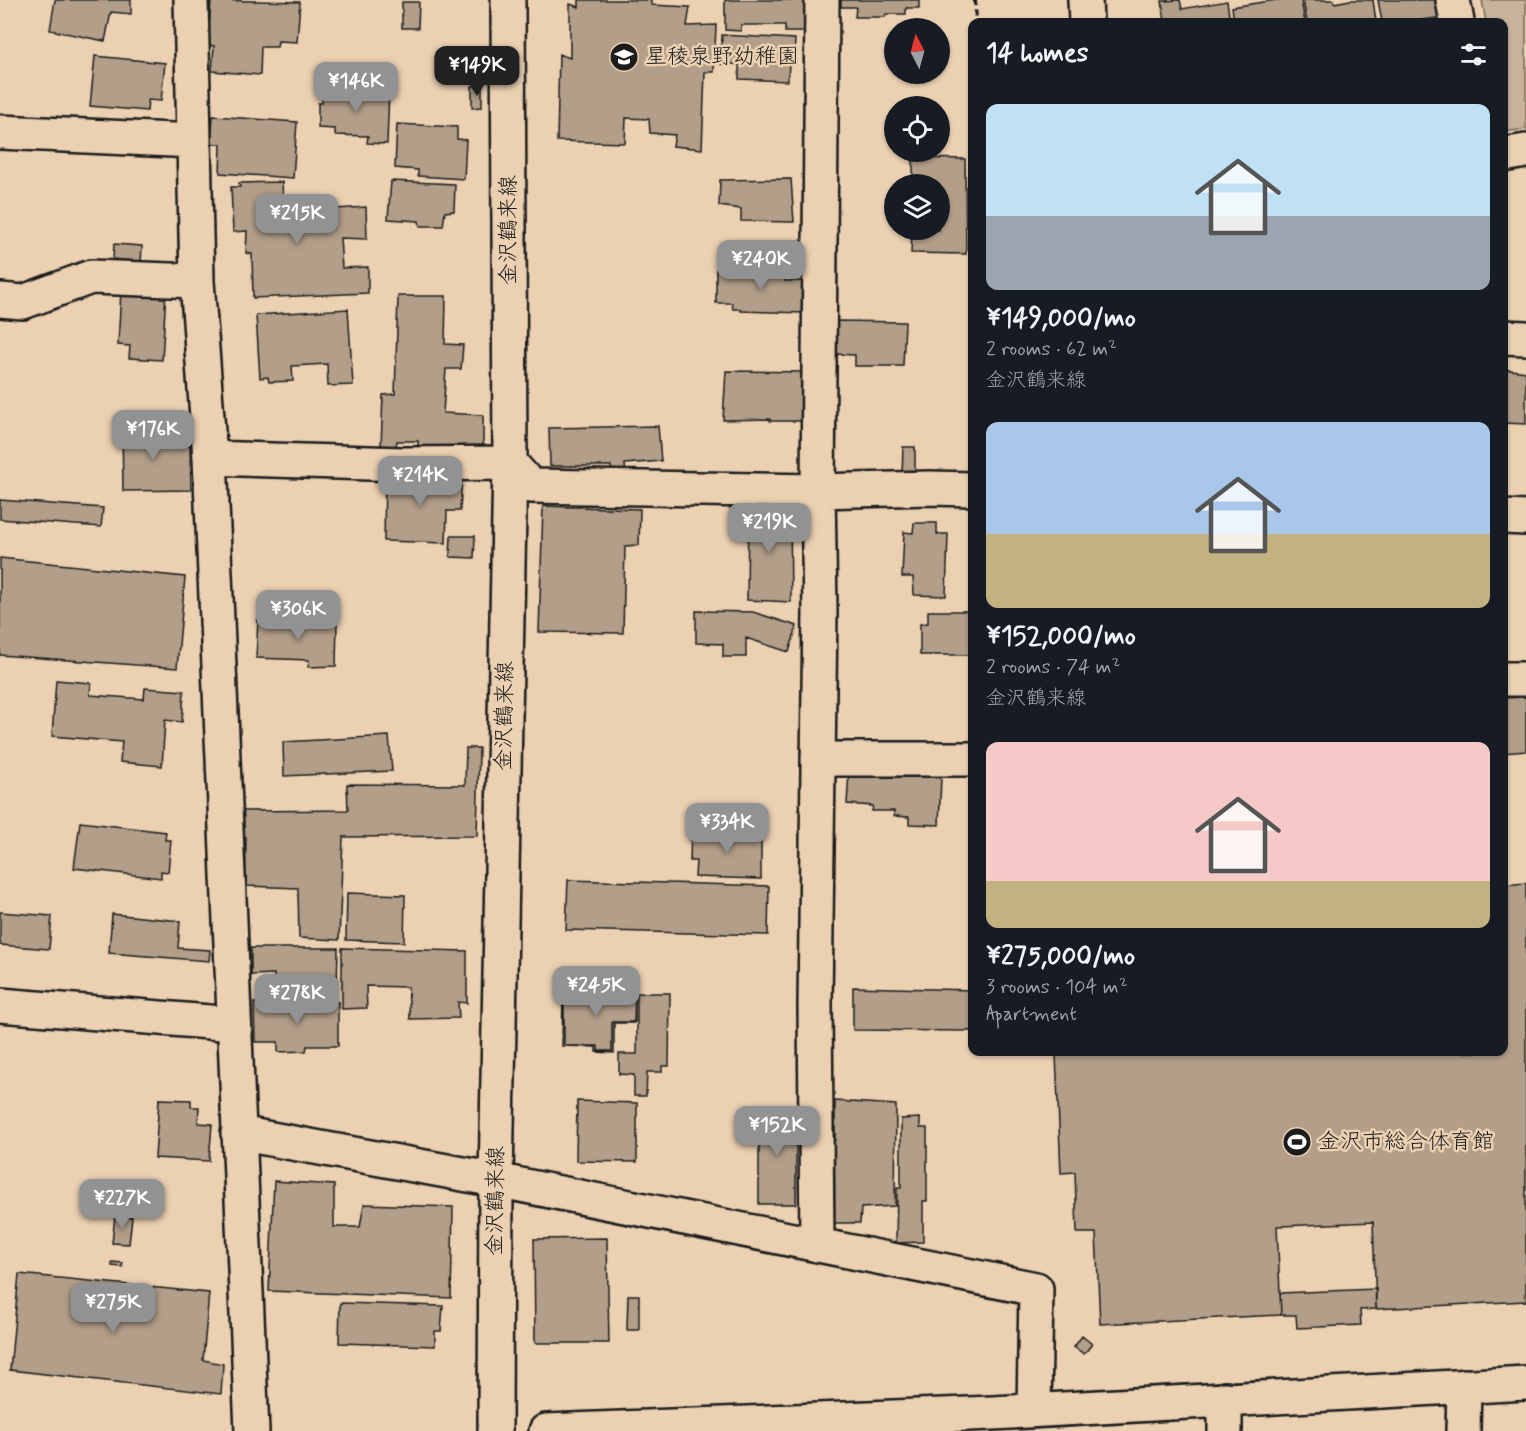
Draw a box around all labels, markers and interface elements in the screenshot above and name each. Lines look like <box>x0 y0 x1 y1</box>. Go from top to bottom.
north arrow <box>884 18 950 84</box>
map controls <box>884 18 950 240</box>
text: 14 homes <box>986 37 1088 71</box>
icon: filters <box>1457 38 1490 71</box>
school or university icon: 星稜泉野幼稚園 <box>608 41 640 73</box>
place label: 星稜泉野幼稚園 <box>645 43 799 71</box>
pin: ¥149K <box>435 46 519 97</box>
text: ¥149K <box>448 52 506 79</box>
pin: ¥146K <box>314 62 398 113</box>
text: ¥146K <box>328 68 384 95</box>
button: locate <box>884 96 950 162</box>
icon: home <box>1184 143 1292 251</box>
button: layers <box>884 174 950 240</box>
street label: 金沢鶴来線 <box>495 175 523 285</box>
pin: ¥215K <box>255 194 339 245</box>
text: ¥215K <box>269 200 325 227</box>
pin: ¥240K <box>719 240 803 291</box>
text: ¥240K <box>731 246 791 273</box>
text: ¥149,000/mo <box>986 302 1136 336</box>
text: 2 rooms · 62 m² <box>986 336 1117 363</box>
text: 金沢鶴来線 <box>986 367 1086 394</box>
pin: ¥176K <box>111 410 195 461</box>
text: ¥176K <box>126 416 180 443</box>
pin: ¥214K <box>378 456 462 507</box>
icon: home <box>1184 461 1292 569</box>
text: ¥214K <box>392 462 448 489</box>
pin: ¥219K <box>727 503 811 554</box>
text: ¥219K <box>742 509 796 536</box>
pin: ¥306K <box>256 590 340 641</box>
text: ¥306K <box>270 596 326 623</box>
text: ¥152,000/mo <box>986 620 1136 654</box>
text: 2 rooms · 74 m² <box>986 654 1120 681</box>
street label: 金沢鶴来線 <box>490 661 520 771</box>
text: 金沢鶴来線 <box>986 685 1086 712</box>
icon: home <box>1184 781 1292 889</box>
pin: ¥334K <box>685 803 769 854</box>
text: ¥334K <box>700 809 754 836</box>
text: ¥275,000/mo <box>986 940 1135 974</box>
pin: ¥245K <box>554 966 638 1017</box>
text: ¥245K <box>567 972 625 999</box>
pin: ¥278K <box>255 974 339 1025</box>
text: 3 rooms · 104 m² <box>986 974 1128 1001</box>
text: ¥278K <box>269 980 325 1007</box>
text: Apartment <box>986 1001 1077 1028</box>
pin: ¥152K <box>735 1106 819 1157</box>
text: ¥152K <box>748 1112 806 1139</box>
sports icon: 金沢市総合体育館 <box>1281 1126 1313 1158</box>
place label: 金沢市総合体育館 <box>1318 1128 1494 1156</box>
street label: 金沢鶴来線 <box>481 1146 511 1256</box>
pin: ¥227K <box>80 1179 164 1230</box>
text: ¥227K <box>93 1185 151 1212</box>
pin: ¥275K <box>71 1283 155 1334</box>
text: ¥275K <box>85 1289 141 1316</box>

